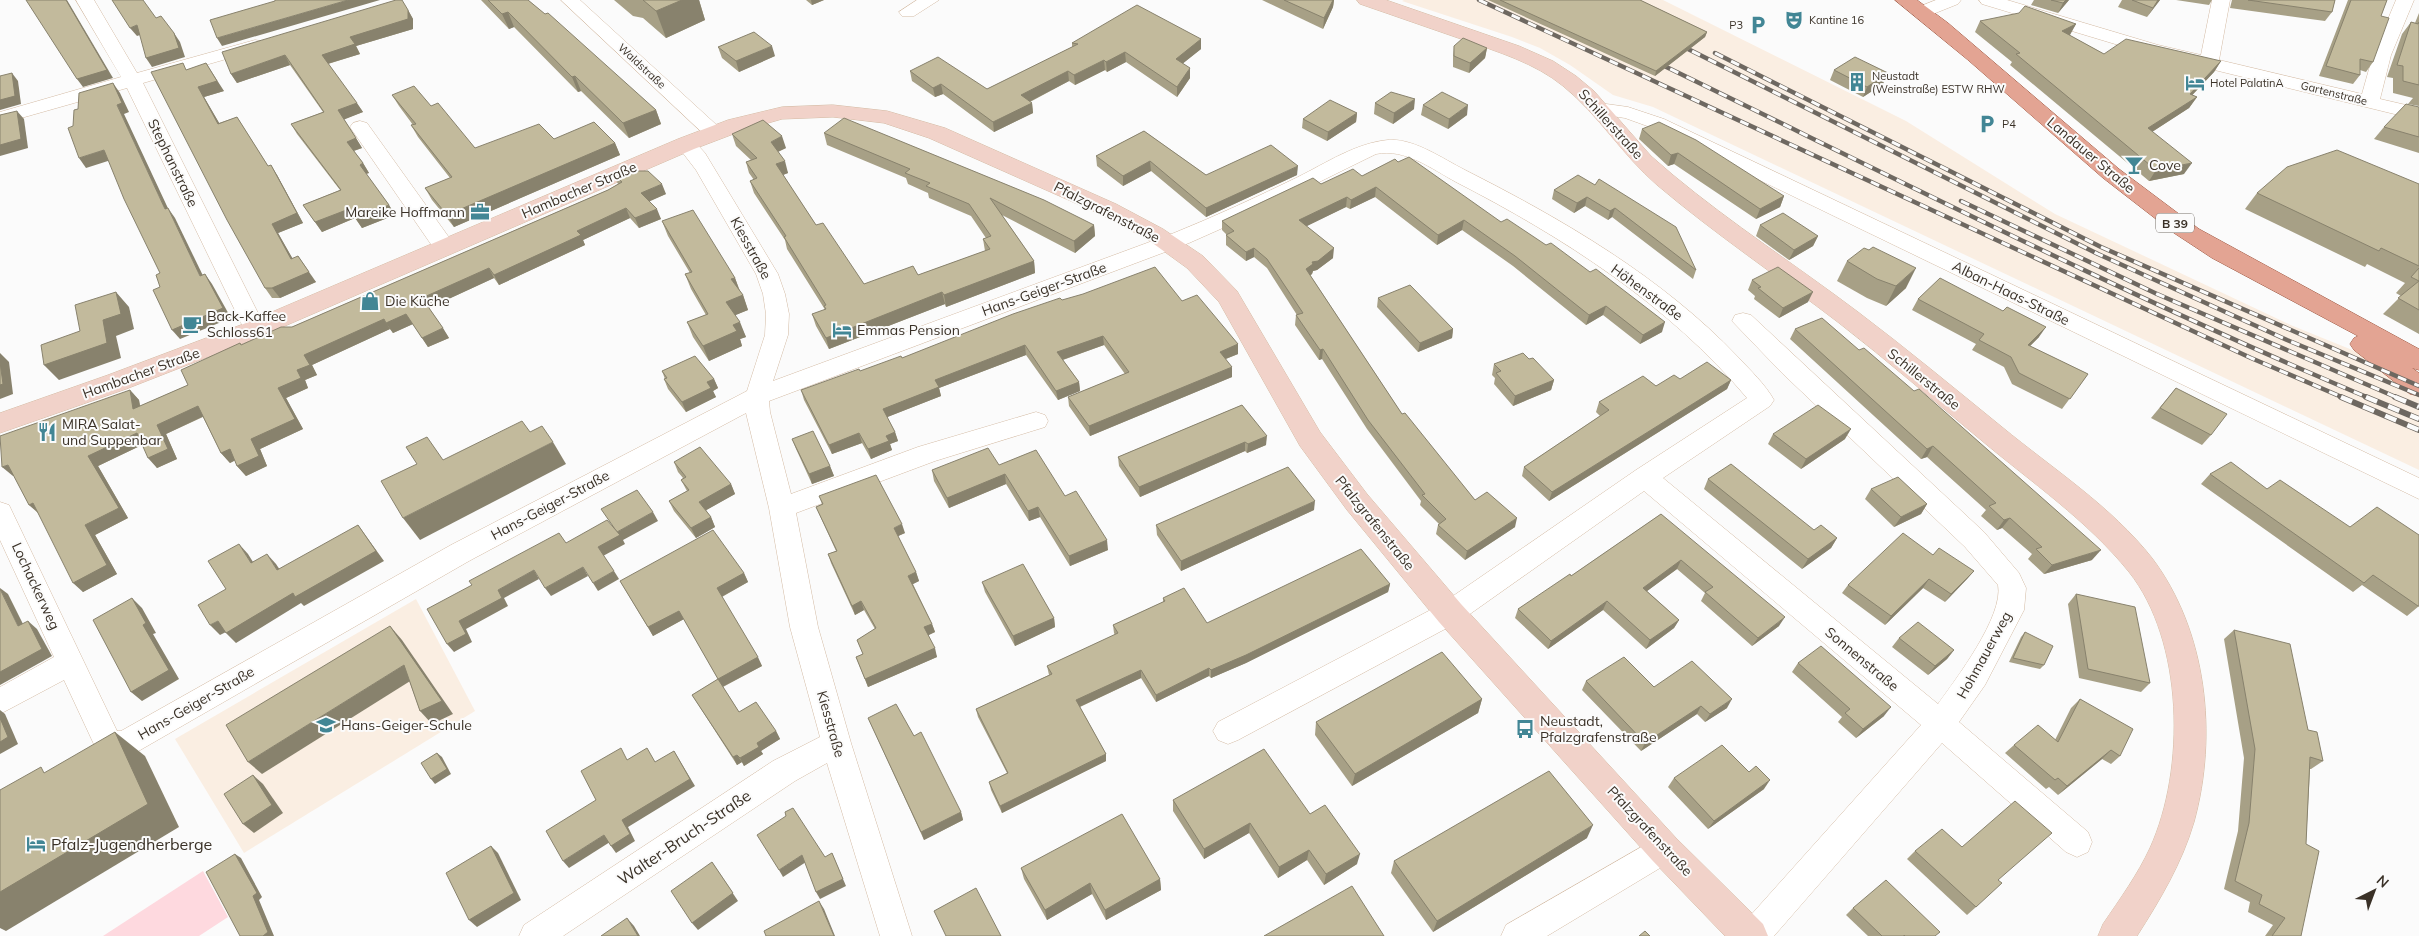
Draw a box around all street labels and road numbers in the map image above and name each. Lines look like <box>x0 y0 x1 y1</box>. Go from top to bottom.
street label: Waldstraße <box>615 40 669 92</box>
street label: Gartenstraße <box>2299 78 2369 108</box>
street label: Schillerstraße <box>1575 85 1647 163</box>
street label: Landauer Straße <box>2043 113 2139 197</box>
street label: Stephanstraße <box>144 116 202 210</box>
street label: Hambacher Straße <box>519 158 639 222</box>
street label: Pfalzgrafenstraße <box>1051 178 1163 246</box>
street label: Kiesstraße <box>727 214 775 282</box>
road number: B 39 <box>2156 214 2194 232</box>
street label: Alban-Haas-Straße <box>1949 257 2073 329</box>
street label: Hans-Geiger-Straße <box>979 258 1109 320</box>
street label: Höhenstraße <box>1608 260 1686 324</box>
street label: Hambacher Straße <box>80 343 202 403</box>
street label: Schillerstraße <box>1884 344 1964 414</box>
street label: Hans-Geiger-Straße <box>488 466 612 544</box>
street label: Pfalzgrafenstraße <box>1331 472 1419 574</box>
street label: Lochackerweg <box>8 539 64 633</box>
street label: Hohmauerweg <box>1953 608 2015 702</box>
street label: Sonnenstraße <box>1822 623 1902 695</box>
street label: Hans-Geiger-Straße <box>135 662 257 744</box>
street label: Kiesstraße <box>813 689 849 759</box>
street label: Pfalzgrafenstraße <box>1604 782 1696 880</box>
street label: Walter-Bruch-Straße <box>614 785 754 889</box>

